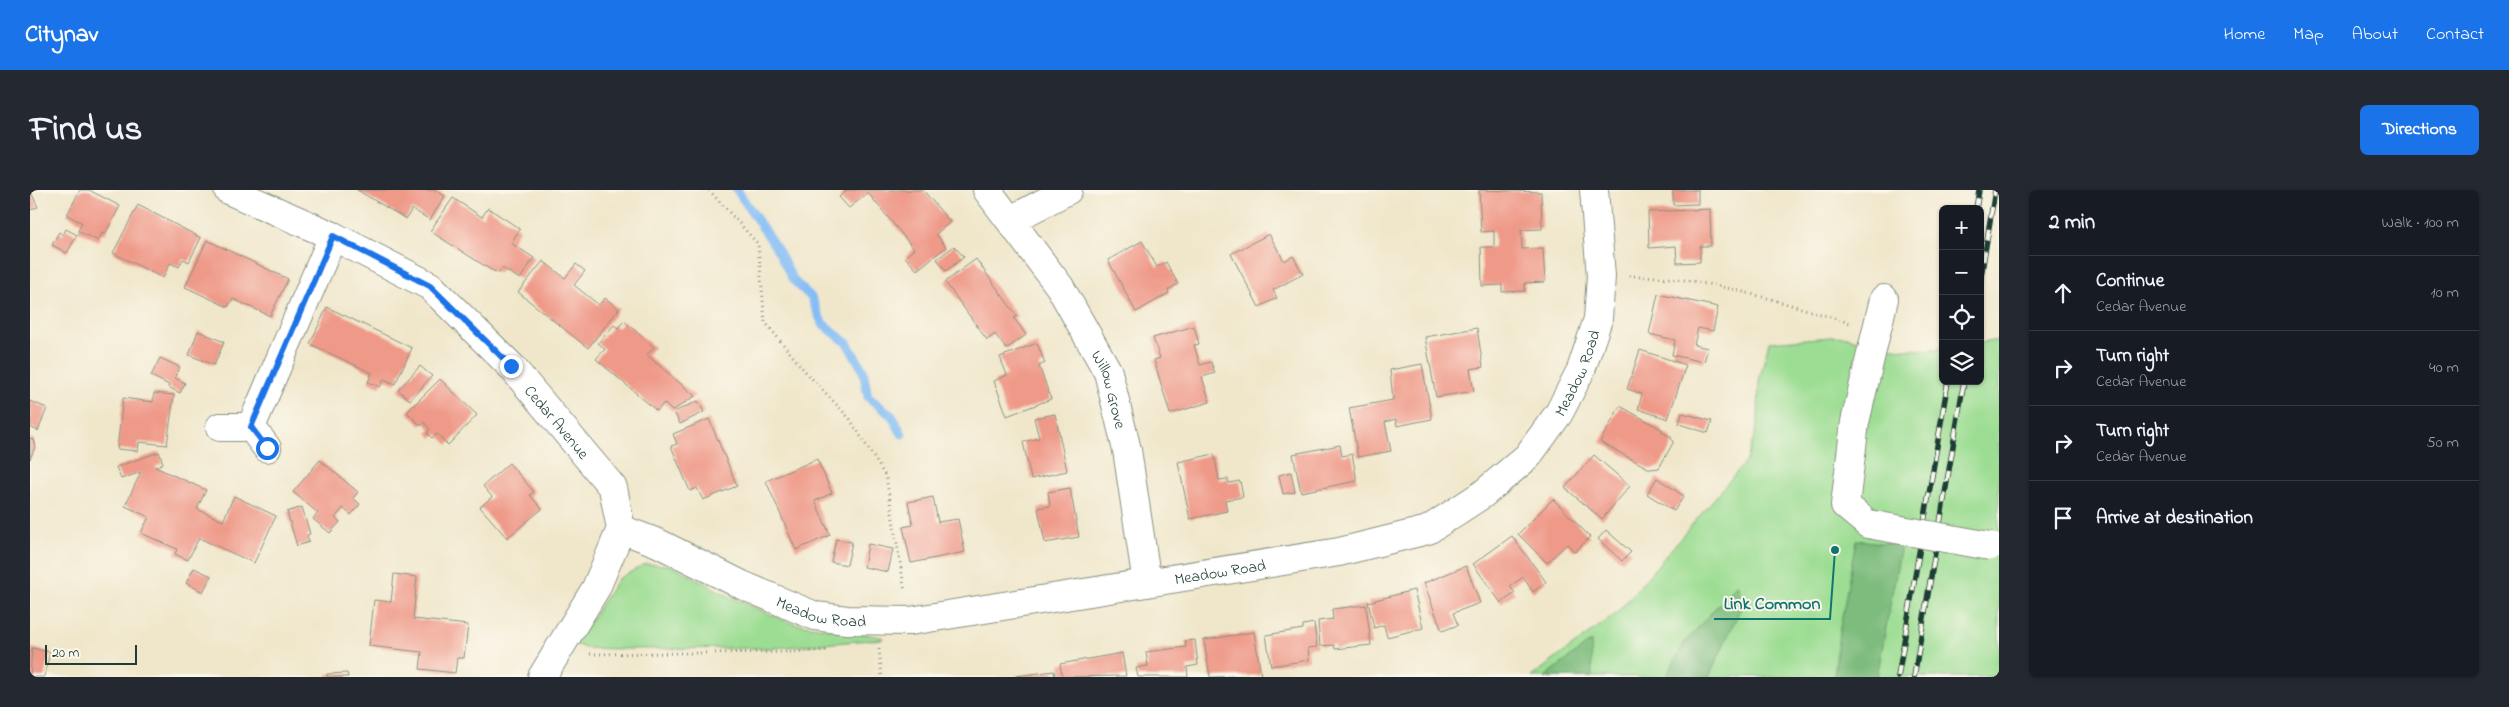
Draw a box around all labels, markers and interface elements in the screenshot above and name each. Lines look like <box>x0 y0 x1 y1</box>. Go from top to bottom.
text: Citynav <box>25 18 98 53</box>
text: Home <box>2224 22 2265 48</box>
text: Map <box>2293 22 2324 48</box>
text: About <box>2352 22 2398 48</box>
text: Contact <box>2426 22 2484 48</box>
text: Find us <box>30 105 142 156</box>
button: Directions <box>2360 105 2479 155</box>
map controls <box>1939 205 1984 385</box>
button: + <box>1939 205 1984 250</box>
text: 2 min <box>2049 208 2095 238</box>
text: Walk · 100 m <box>2382 211 2459 235</box>
button: − <box>1939 250 1984 295</box>
text: Continue <box>2096 268 2164 295</box>
icon: ahead <box>2049 279 2077 307</box>
text: 10 m <box>2431 281 2459 305</box>
button: locate <box>1939 295 1984 340</box>
text: Cedar Avenue <box>2096 295 2186 319</box>
street label: Meadow Road <box>1549 327 1608 421</box>
button: layers <box>1939 340 1984 385</box>
text: Turn right <box>2096 343 2169 370</box>
street label: Willow Grove <box>1084 346 1132 432</box>
icon: right <box>2049 354 2077 382</box>
route end <box>500 355 523 378</box>
text: 40 m <box>2429 356 2459 380</box>
text: Cedar Avenue <box>2096 370 2186 394</box>
street label: Cedar Avenue <box>518 380 595 466</box>
text: Turn right <box>2096 418 2169 445</box>
icon: right <box>2049 429 2077 457</box>
text: 50 m <box>2427 431 2459 455</box>
route start <box>256 437 279 460</box>
text: Cedar Avenue <box>2096 445 2186 469</box>
icon: arrive <box>2049 504 2077 532</box>
text: Arrive at destination <box>2096 505 2253 532</box>
street label: Meadow Road <box>1173 554 1268 592</box>
callout: Link Common <box>1714 586 1830 619</box>
street label: Meadow Road <box>772 591 866 634</box>
text: Link Common <box>1724 592 1820 618</box>
scale bar <box>45 642 138 665</box>
text: 20 m <box>52 643 79 664</box>

